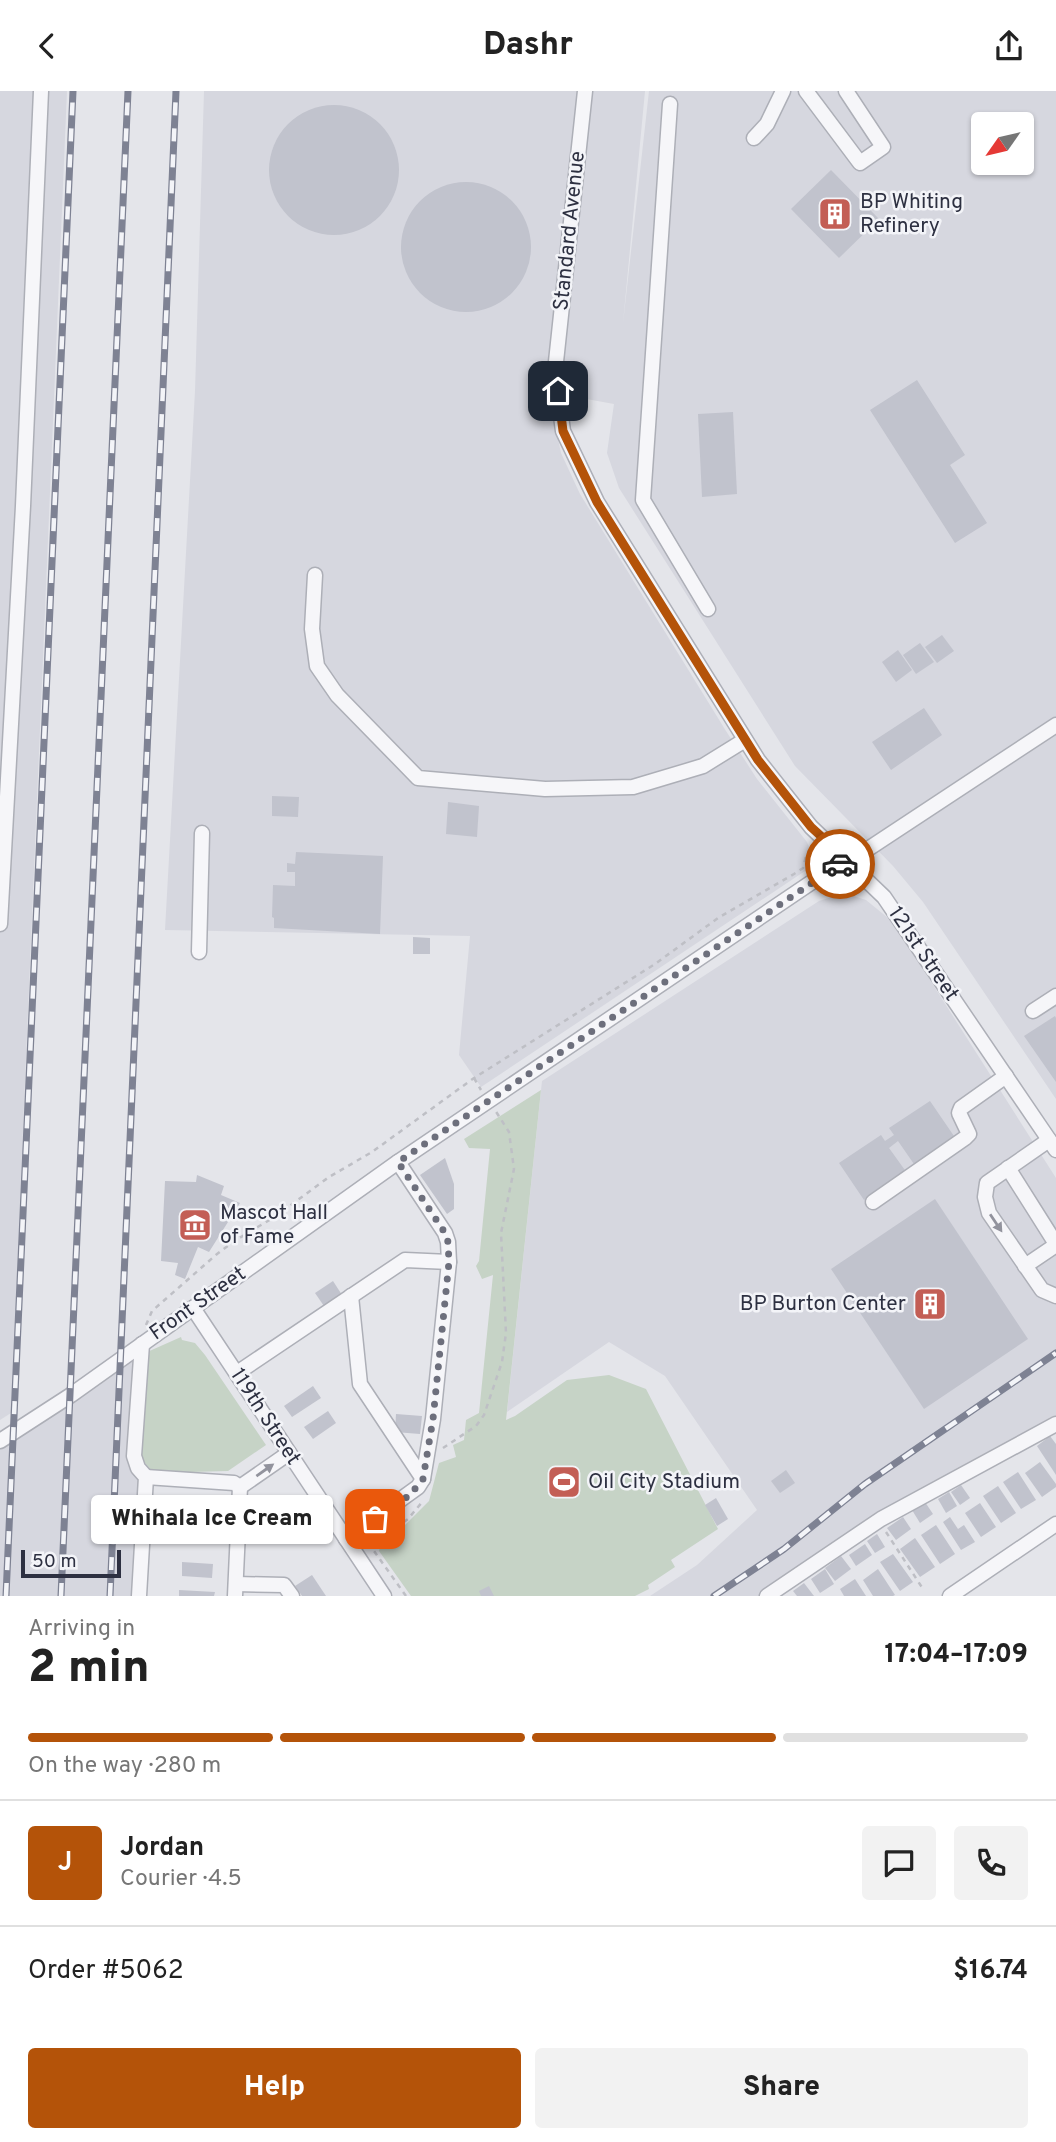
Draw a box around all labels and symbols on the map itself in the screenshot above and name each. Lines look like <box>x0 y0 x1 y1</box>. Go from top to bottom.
north arrow <box>971 112 1034 175</box>
street label: Standard Avenue <box>548 150 592 312</box>
place label: BP Whiting Refinery <box>860 189 963 240</box>
building icon: BP Whiting Refinery <box>816 195 854 233</box>
pin <box>528 361 588 421</box>
courier <box>805 829 875 899</box>
street label: 121st Street <box>881 902 965 1006</box>
place label: Mascot Hall of Fame <box>220 1200 328 1251</box>
museum icon: Mascot Hall of Fame <box>176 1206 214 1244</box>
one-way arrow <box>989 1214 1003 1232</box>
street label: Front Street <box>145 1261 251 1347</box>
building icon: BP Burton Center <box>911 1285 949 1323</box>
place label: BP Burton Center <box>740 1291 906 1318</box>
street label: 119th Street <box>224 1363 306 1471</box>
one-way arrow <box>256 1463 274 1477</box>
sports icon: Oil City Stadium <box>545 1463 583 1501</box>
place label: Oil City Stadium <box>588 1469 740 1496</box>
pin <box>345 1489 405 1549</box>
callout: Whihala Ice Cream <box>91 1495 333 1543</box>
scale bar <box>21 1547 121 1579</box>

